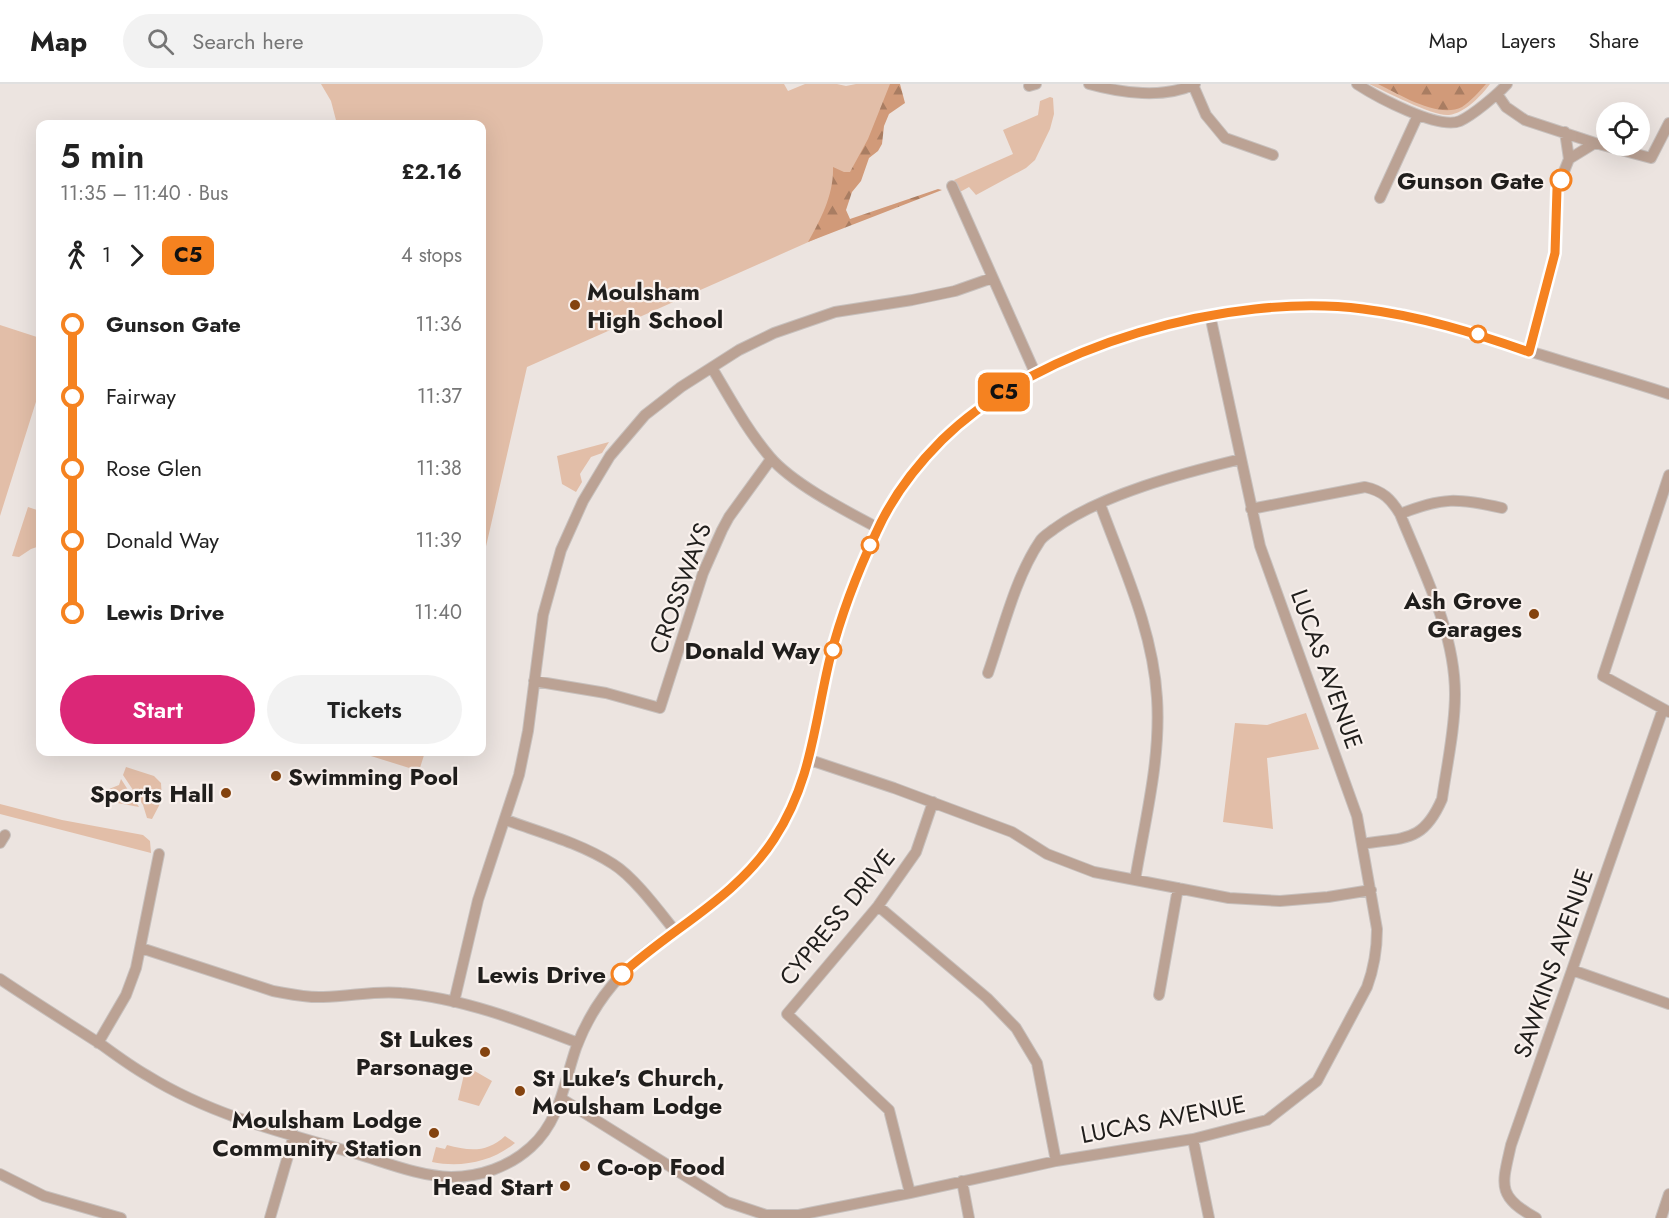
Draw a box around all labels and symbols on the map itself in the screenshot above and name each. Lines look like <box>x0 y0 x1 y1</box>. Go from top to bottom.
place label: Gunson Gate <box>1397 163 1544 198</box>
marker: Gunson Gate <box>1550 169 1572 191</box>
place label: Moulsham High School <box>587 274 723 337</box>
marker: Moulsham High School <box>568 298 582 312</box>
unlabelled marker <box>1469 325 1487 343</box>
line badge: C5 <box>977 372 1031 412</box>
street label: CROSSWAYS <box>640 518 720 658</box>
unlabelled marker <box>861 536 879 554</box>
place label: Ash Grove Garages <box>1403 583 1522 646</box>
street label: LUCAS AVENUE <box>1282 584 1372 754</box>
marker: Ash Grove Garages <box>1527 607 1541 621</box>
place label: Donald Way <box>685 633 820 668</box>
marker: Donald Way <box>824 641 842 659</box>
place label: Swimming Pool <box>288 759 459 794</box>
marker: Swimming Pool <box>269 769 283 783</box>
place label: Sports Hall <box>90 776 214 811</box>
marker: Sports Hall <box>219 786 233 800</box>
street label: CYPRESS DRIVE <box>771 841 903 993</box>
street label: SAWKINS AVENUE <box>1504 864 1602 1062</box>
place label: Lewis Drive <box>477 957 606 992</box>
marker: Lewis Drive <box>611 963 633 985</box>
place label: St Lukes Parsonage <box>356 1021 473 1084</box>
marker: St Lukes Parsonage <box>478 1045 492 1059</box>
place label: St Luke's Church, Moulsham Lodge <box>532 1060 725 1123</box>
marker: St Luke's Church, Moulsham Lodge <box>513 1084 527 1098</box>
street label: LUCAS AVENUE <box>1077 1086 1249 1152</box>
place label: Moulsham Lodge Community Station <box>212 1102 422 1165</box>
marker: Moulsham Lodge Community Station <box>427 1126 441 1140</box>
place label: Co-op Food <box>597 1149 725 1184</box>
marker: Co-op Food <box>578 1159 592 1173</box>
place label: Head Start <box>432 1169 553 1204</box>
marker: Head Start <box>558 1179 572 1193</box>

